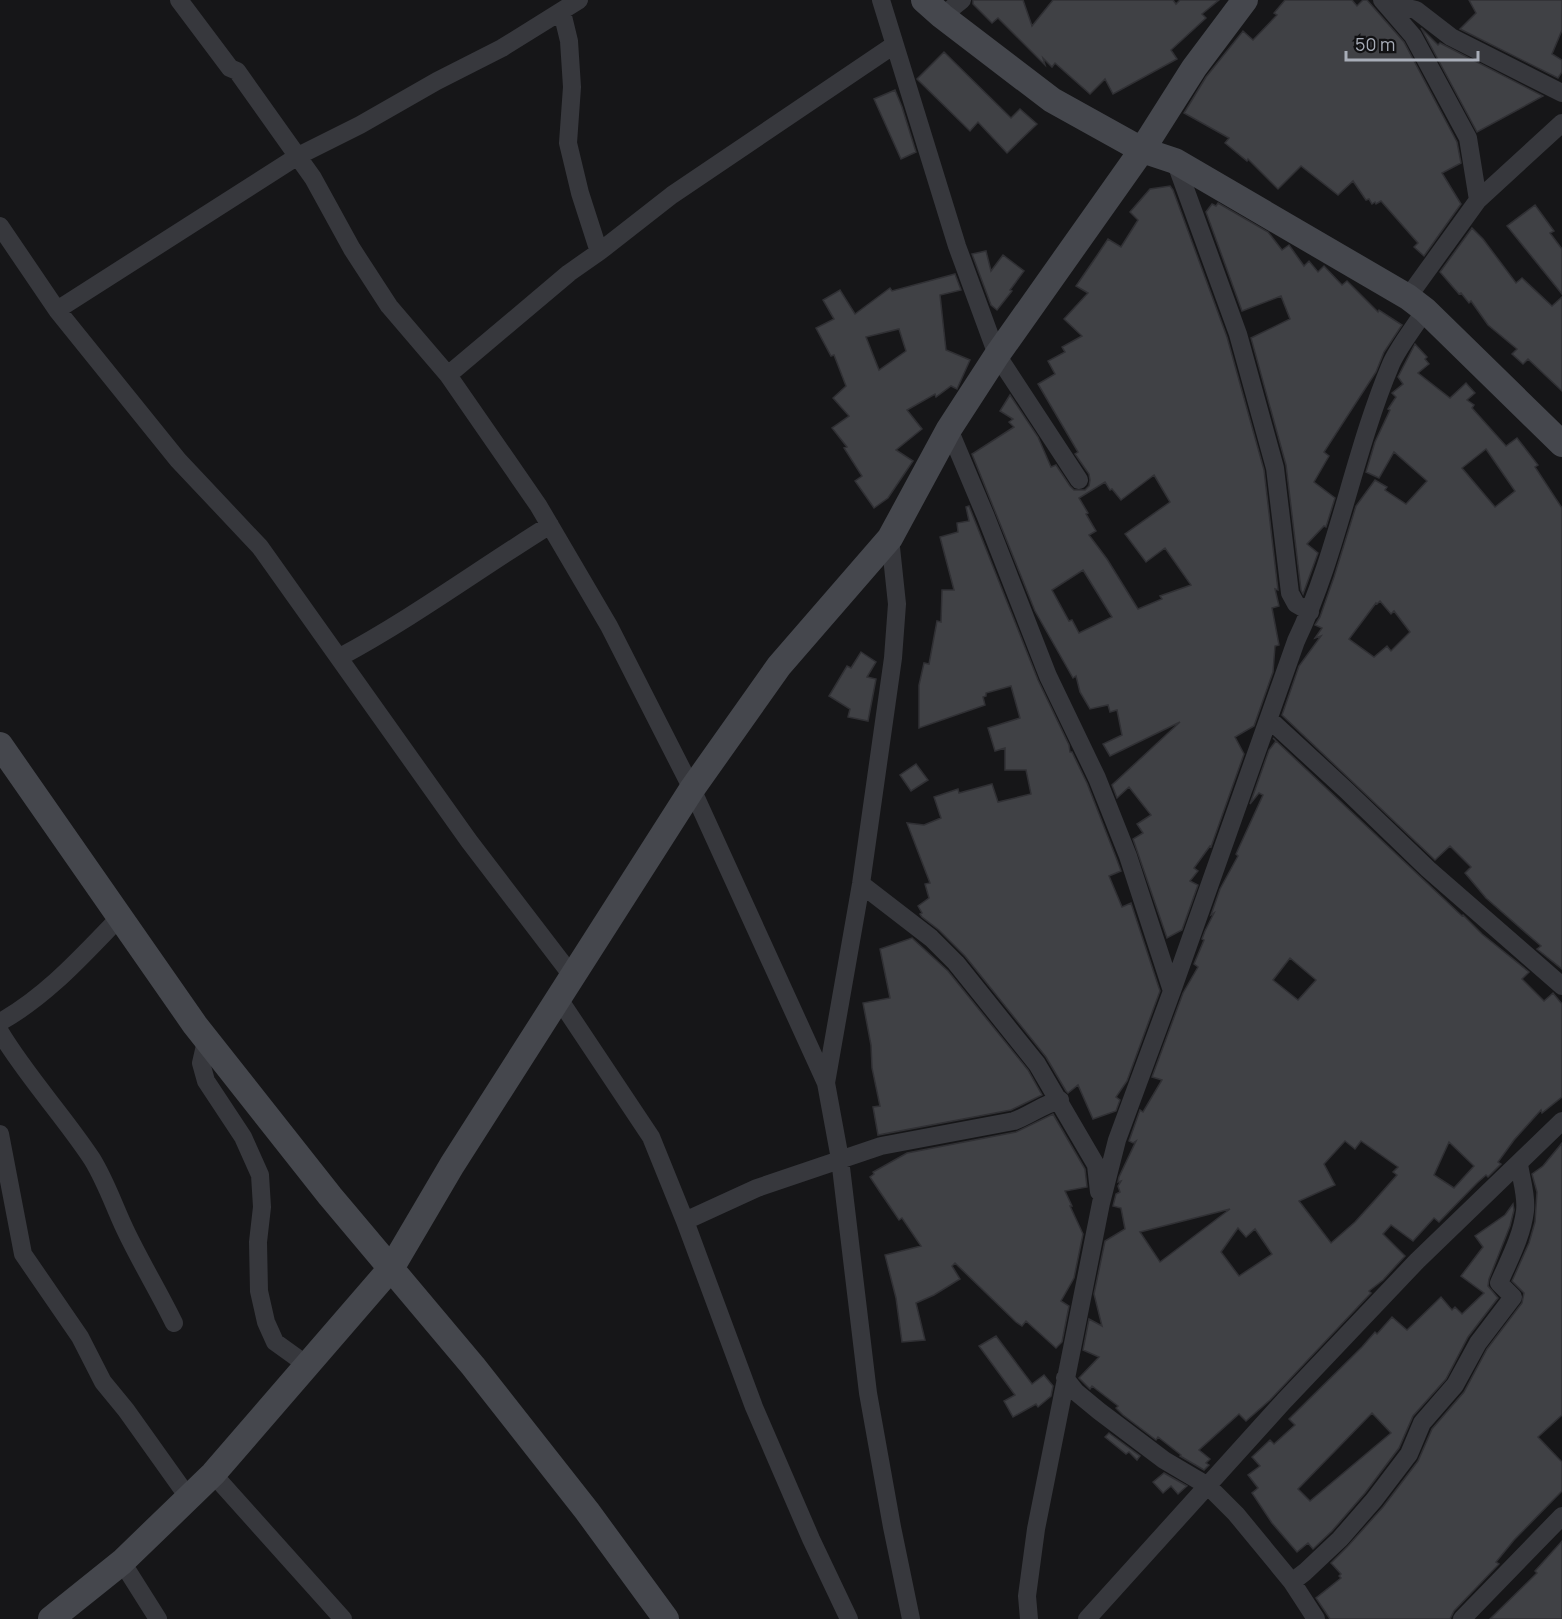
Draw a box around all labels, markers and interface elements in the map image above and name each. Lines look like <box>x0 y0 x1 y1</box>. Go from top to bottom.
scale bar <box>1346 24 1478 62</box>
text: 50 m <box>1355 32 1395 56</box>

